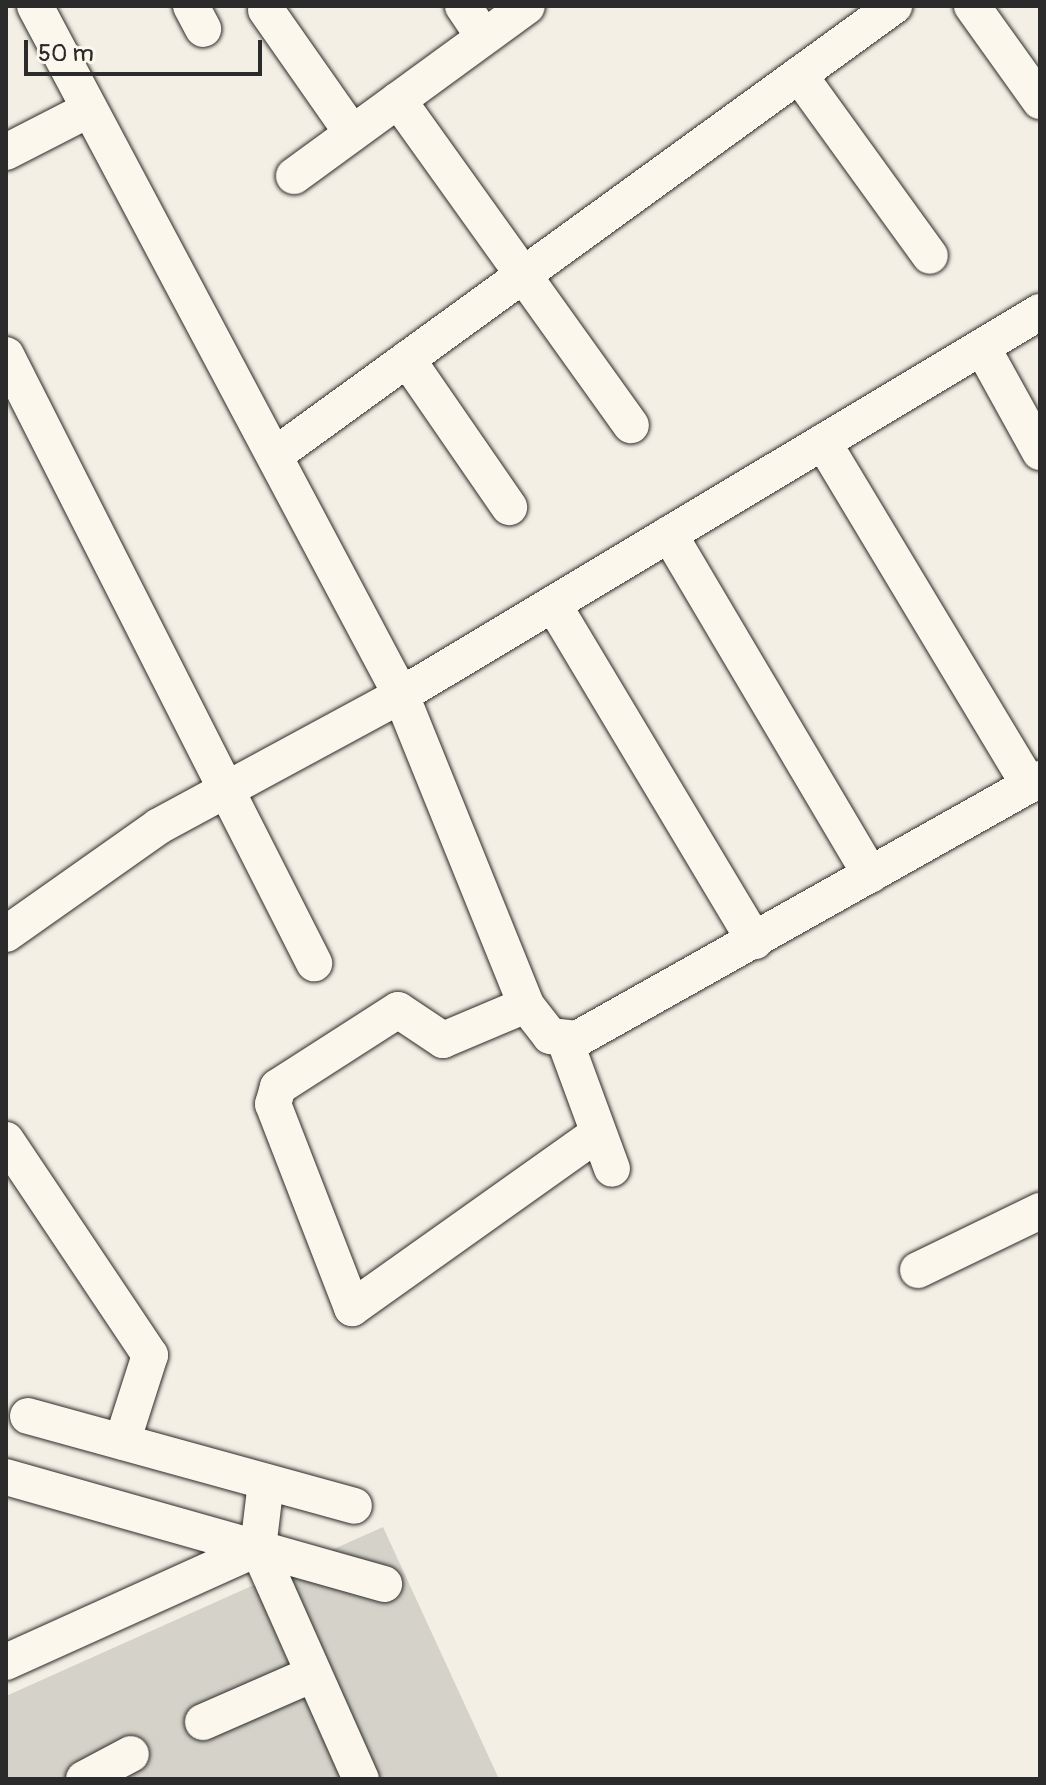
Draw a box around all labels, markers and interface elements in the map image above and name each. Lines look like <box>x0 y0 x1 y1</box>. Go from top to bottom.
scale bar <box>28 24 266 74</box>
text: 50 m <box>38 39 94 68</box>

